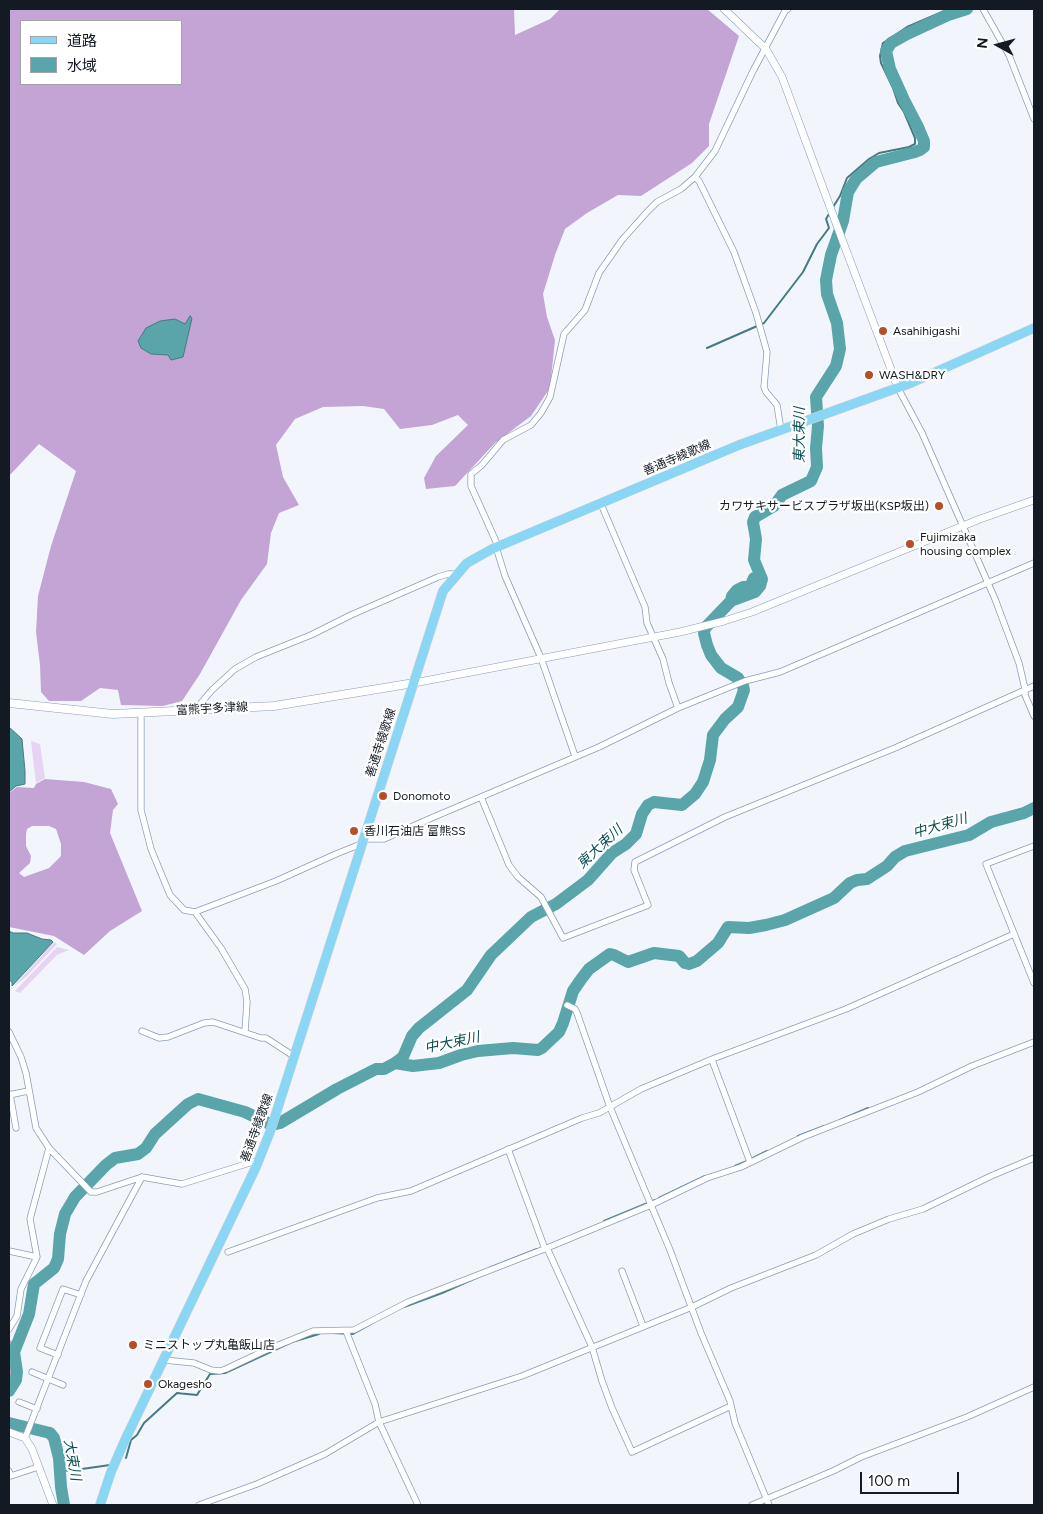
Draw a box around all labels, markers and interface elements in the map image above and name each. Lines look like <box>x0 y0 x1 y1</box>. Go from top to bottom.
legend <box>20 20 182 85</box>
north arrow <box>973 20 1023 70</box>
text: 道路 <box>67 32 97 50</box>
text: N <box>974 37 992 50</box>
text: 水域 <box>67 57 97 75</box>
place label: Asahihigashi <box>893 324 960 338</box>
marker: Asahihigashi <box>877 325 889 337</box>
place label: WASH&DRY <box>879 368 945 382</box>
marker: WASH&DRY <box>863 369 875 381</box>
water label: 東大束川 <box>792 407 808 463</box>
street label: 善通寺綾歌線 <box>641 437 713 479</box>
place label: カワサキサービスプラザ坂出(KSP坂出) <box>719 499 929 513</box>
marker: カワサキサービスプラザ坂出(KSP坂出) <box>933 500 945 512</box>
place label: Fujimizaka housing complex <box>920 530 1011 558</box>
marker: Fujimizaka housing complex <box>904 538 916 550</box>
street label: 富熊宇多津線 <box>176 700 248 718</box>
street label: 善通寺綾歌線 <box>363 707 399 779</box>
place label: Donomoto <box>393 789 451 803</box>
marker: Donomoto <box>377 790 389 802</box>
water label: 中大束川 <box>911 810 969 842</box>
water label: 東大束川 <box>574 822 626 872</box>
place label: 香川石油店 富熊SS <box>364 824 466 838</box>
marker: 香川石油店 富熊SS <box>348 825 360 837</box>
water label: 中大束川 <box>423 1029 481 1057</box>
street label: 善通寺綾歌線 <box>238 1092 276 1164</box>
place label: ミニストップ丸亀飯山店 <box>143 1338 275 1352</box>
marker: ミニストップ丸亀飯山店 <box>127 1339 139 1351</box>
place label: Okagesho <box>158 1377 212 1391</box>
marker: Okagesho <box>142 1378 154 1390</box>
water label: 大束川 <box>60 1438 84 1482</box>
scale bar <box>863 1462 962 1494</box>
text: 100 m <box>868 1472 910 1490</box>

